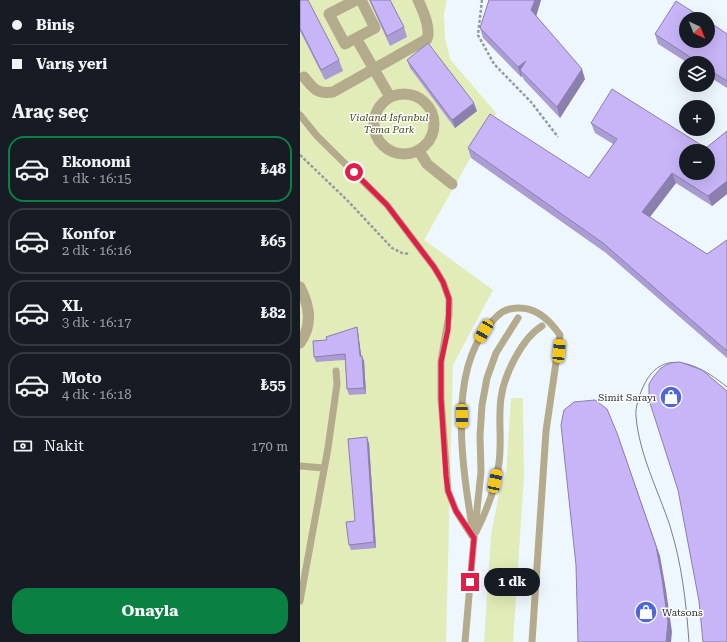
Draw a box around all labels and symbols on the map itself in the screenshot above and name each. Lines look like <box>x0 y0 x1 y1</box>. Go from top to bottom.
north arrow <box>679 12 715 48</box>
park label: Vialand İsfanbul Tema Park <box>350 112 428 135</box>
route start <box>345 163 363 181</box>
car <box>473 318 495 344</box>
car <box>552 339 566 363</box>
shop icon: Simit Sarayı <box>658 384 684 410</box>
place label: Simit Sarayı <box>598 392 656 403</box>
car <box>456 404 468 428</box>
car <box>487 468 503 494</box>
callout: 1 dk <box>484 568 540 596</box>
route end <box>461 573 479 591</box>
shop icon: Watsons <box>633 599 659 625</box>
place label: Watsons <box>662 607 703 618</box>

